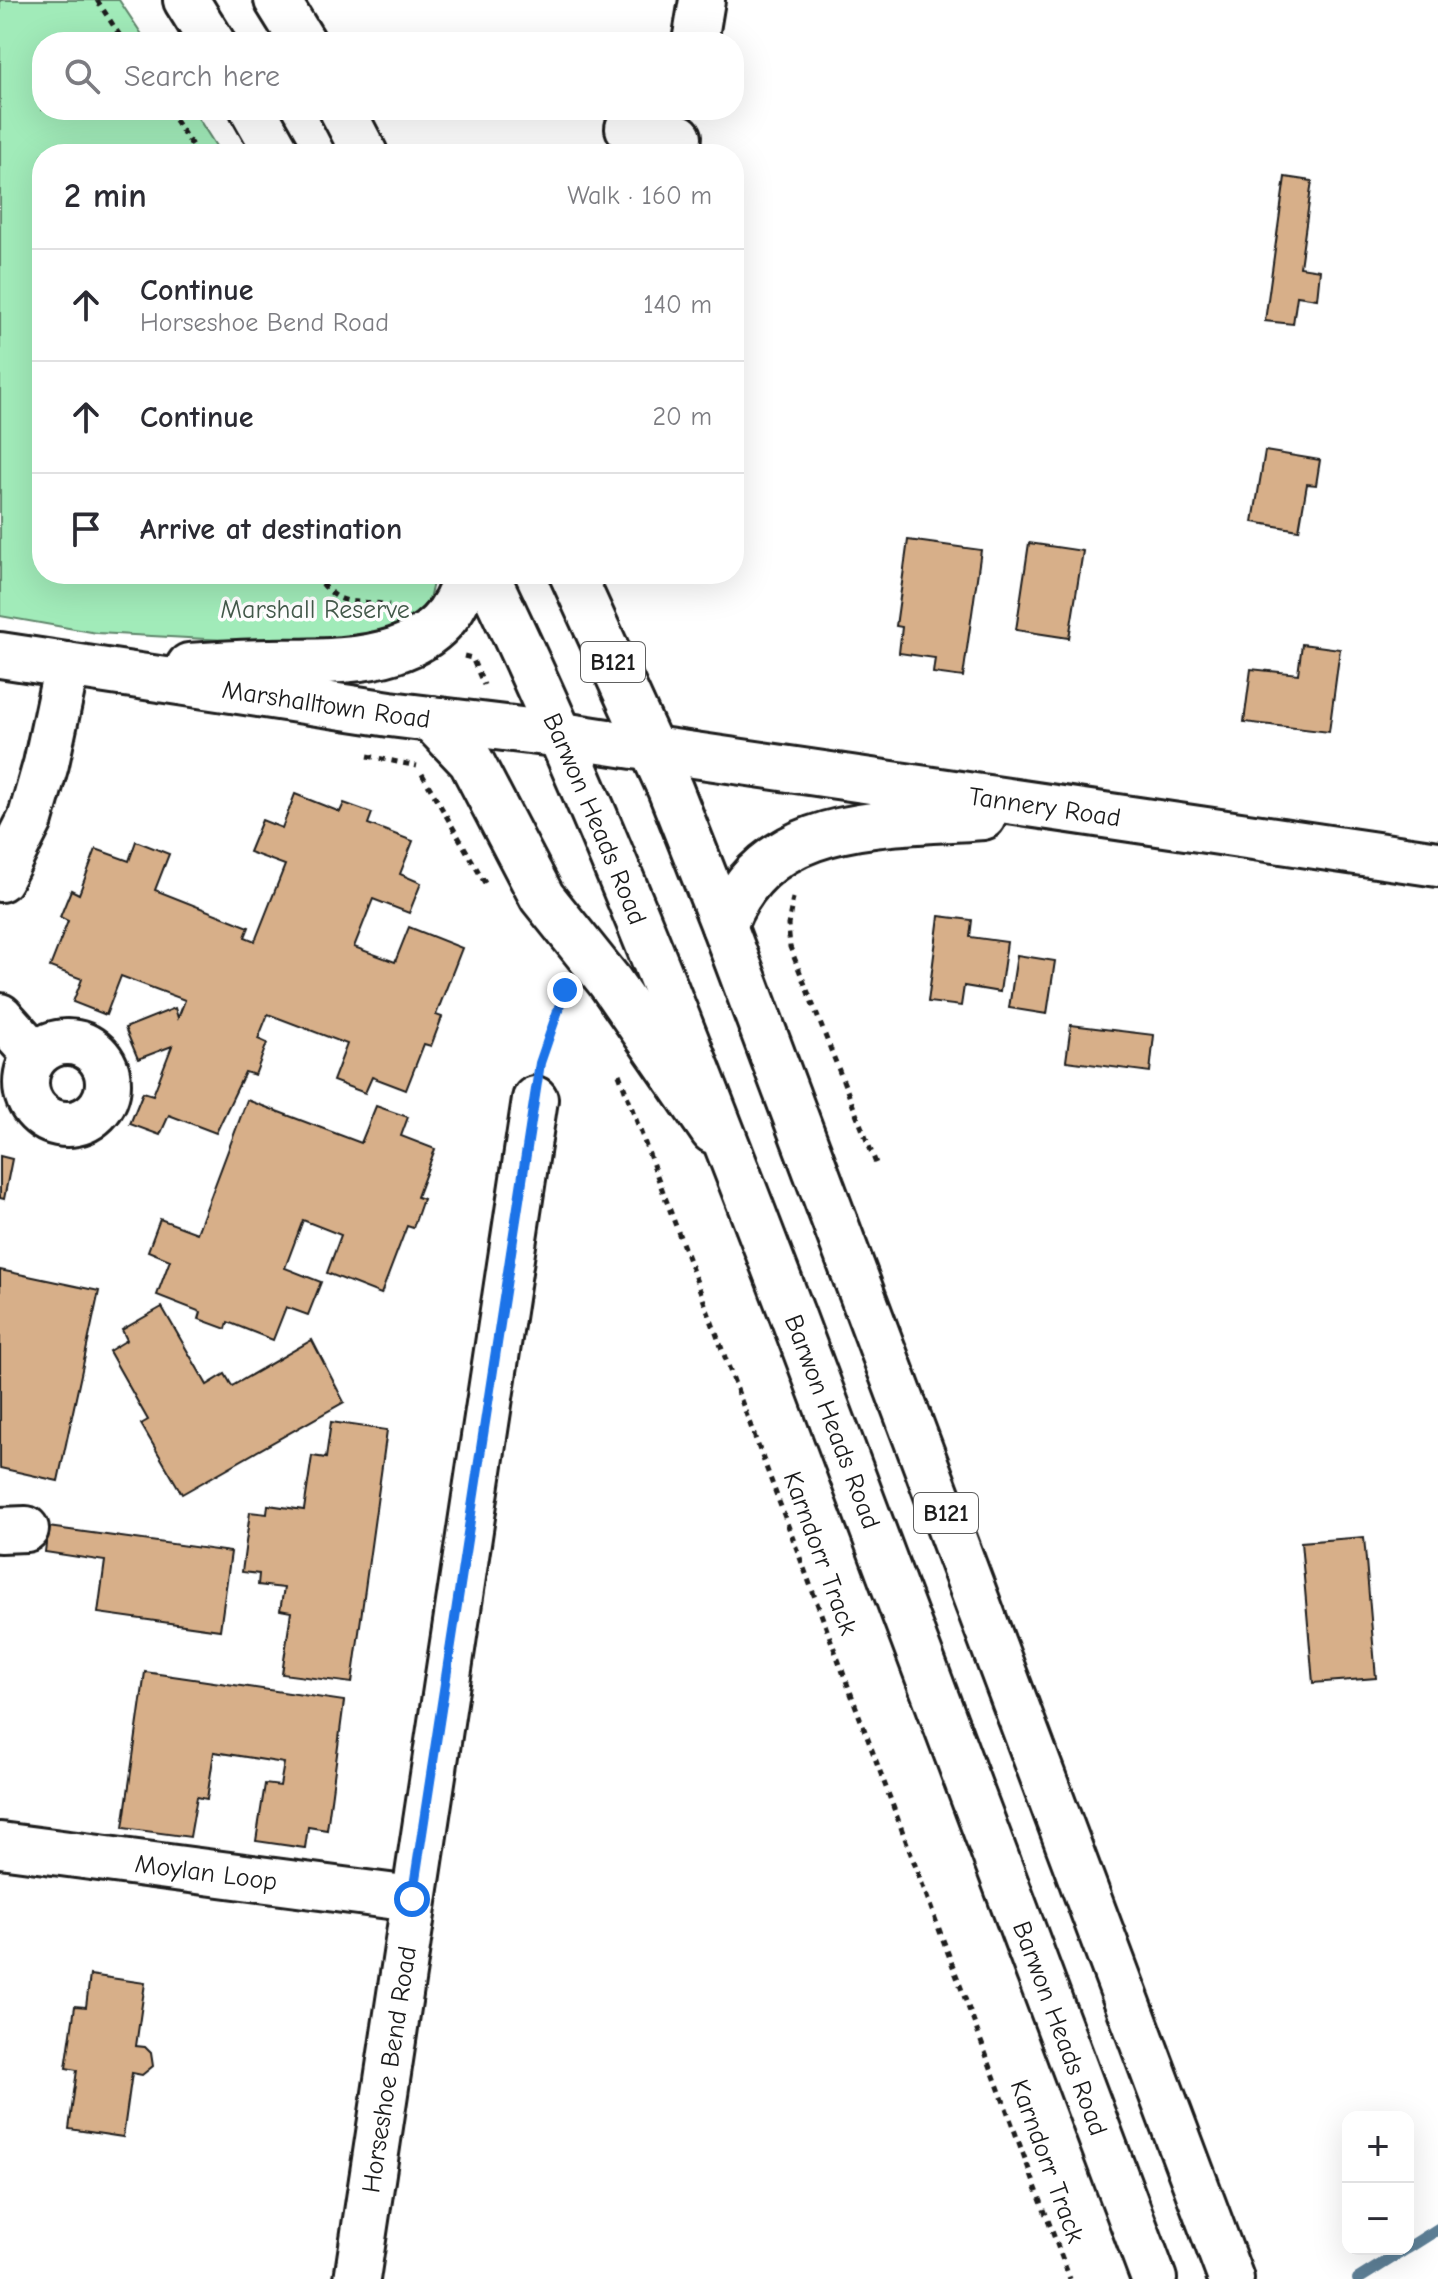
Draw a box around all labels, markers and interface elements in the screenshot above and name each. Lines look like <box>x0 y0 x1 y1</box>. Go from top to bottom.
search box <box>32 32 744 120</box>
icon: search <box>60 54 104 98</box>
text: Search here <box>124 59 280 94</box>
text: 2 min <box>64 176 147 216</box>
text: Walk · 160 m <box>567 181 712 211</box>
text: Continue <box>140 273 254 308</box>
icon: ahead <box>64 283 108 327</box>
text: 140 m <box>643 290 712 320</box>
text: Horseshoe Bend Road <box>140 308 389 338</box>
icon: ahead <box>64 395 108 439</box>
text: Continue <box>140 400 254 435</box>
text: 20 m <box>652 402 712 432</box>
icon: arrive <box>64 507 108 551</box>
text: Arrive at destination <box>140 512 402 547</box>
park label: Marshall Reserve <box>220 595 410 625</box>
road number: B121 <box>581 642 645 682</box>
street label: Marshalltown Road <box>220 675 432 735</box>
street label: Barwon Heads Road <box>536 709 652 929</box>
street label: Tannery Road <box>967 781 1123 833</box>
route end <box>547 972 583 1008</box>
street label: Barwon Heads Road <box>778 1311 886 1533</box>
street label: Karndorr Track <box>777 1468 864 1639</box>
road number: B121 <box>914 1493 978 1533</box>
street label: Moylan Loop <box>133 1849 279 1897</box>
route start <box>394 1881 430 1917</box>
street label: Barwon Heads Road <box>1006 1917 1113 2140</box>
street label: Horseshoe Bend Road <box>356 1944 423 2195</box>
street label: Karndorr Track <box>1004 2076 1091 2247</box>
map controls <box>1342 2111 1414 2255</box>
button: + <box>1342 2111 1414 2183</box>
button: − <box>1342 2183 1414 2255</box>

